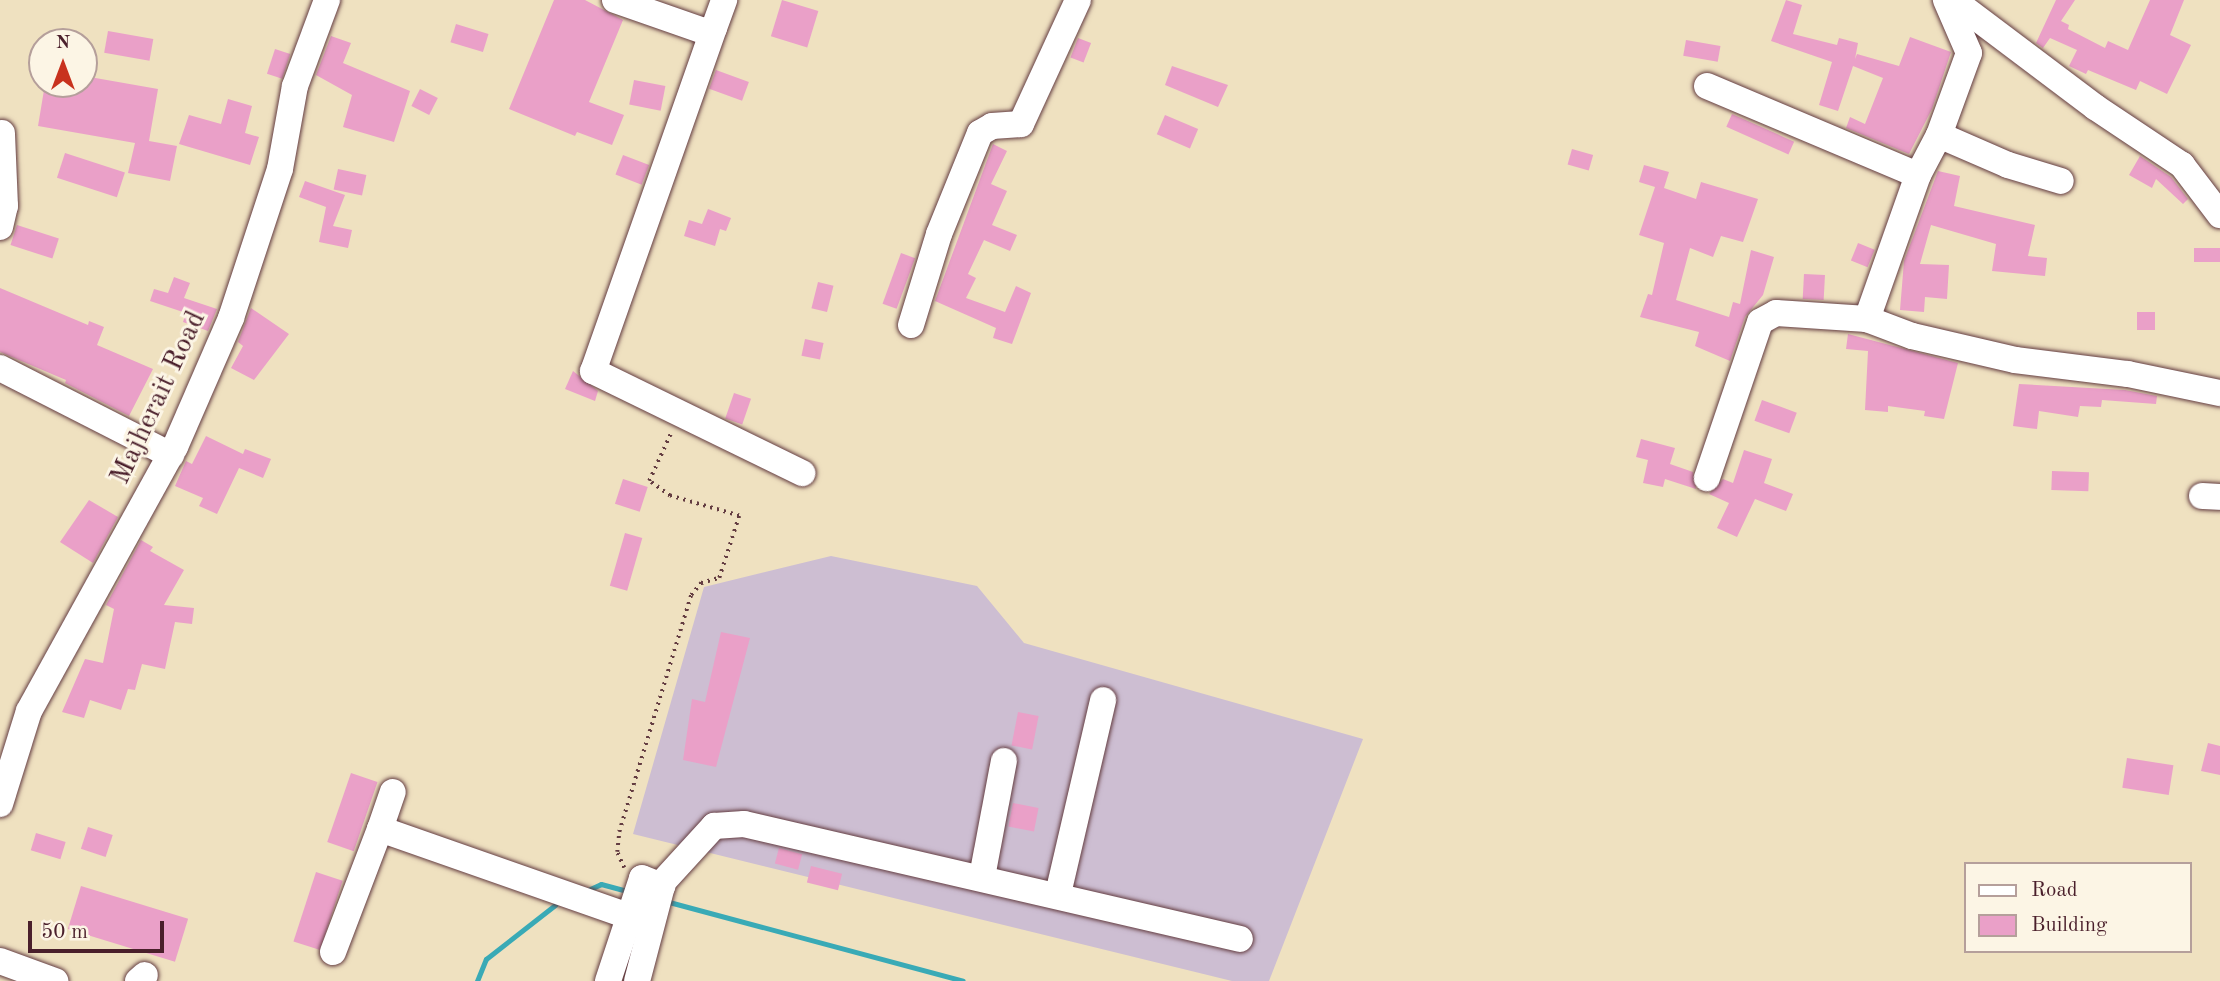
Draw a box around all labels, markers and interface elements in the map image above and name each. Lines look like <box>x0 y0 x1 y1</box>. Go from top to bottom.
north arrow <box>28 28 98 98</box>
text: N <box>56 34 70 53</box>
street label: Majherait Road <box>104 306 214 490</box>
legend <box>1965 862 2192 953</box>
text: Road <box>2031 880 2078 901</box>
scale bar <box>32 908 168 952</box>
text: Building <box>2031 915 2107 936</box>
text: 50 m <box>41 922 88 943</box>

